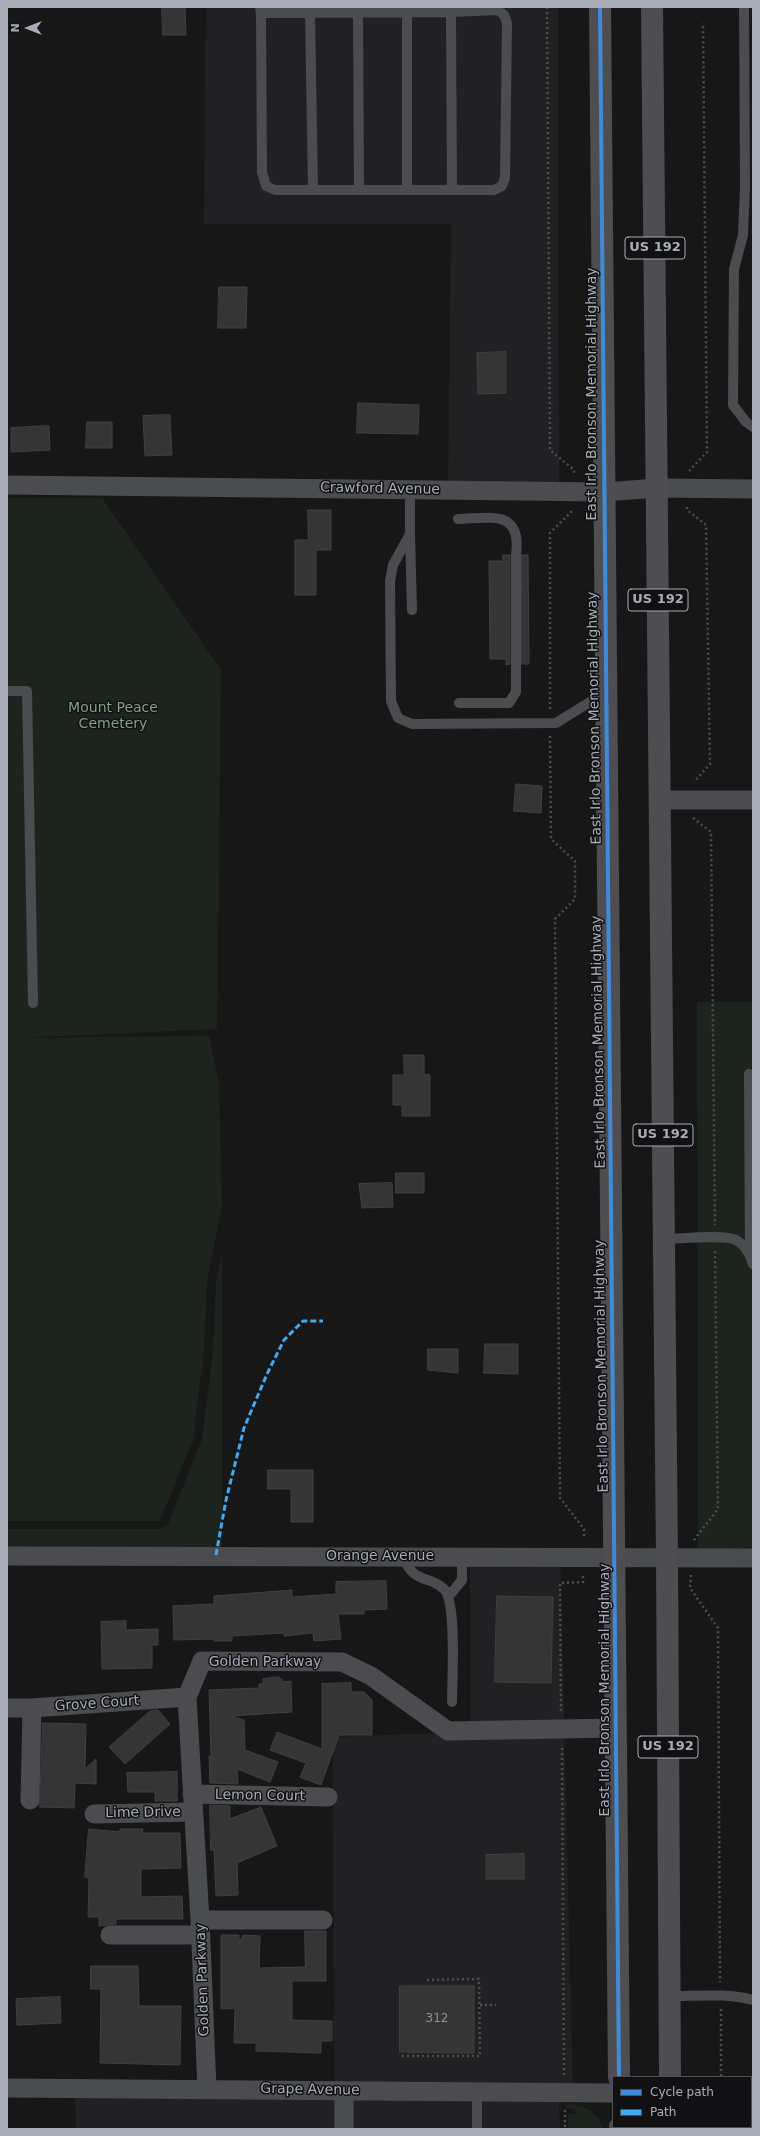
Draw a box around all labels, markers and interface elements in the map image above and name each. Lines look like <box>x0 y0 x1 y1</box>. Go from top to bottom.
north arrow <box>8 8 48 48</box>
text: N <box>9 23 22 33</box>
road number: US 192 <box>625 237 685 259</box>
street label: East Irlo Bronson Memorial Highway <box>584 267 600 521</box>
street label: Crawford Avenue <box>320 480 440 498</box>
road number: US 192 <box>628 589 688 611</box>
street label: East Irlo Bronson Memorial Highway <box>584 591 606 845</box>
park label: Mount Peace Cemetery <box>68 700 158 732</box>
street label: East Irlo Bronson Memorial Highway <box>588 915 610 1169</box>
road number: US 192 <box>633 1124 693 1146</box>
street label: East Irlo Bronson Memorial Highway <box>591 1239 613 1493</box>
street label: Orange Avenue <box>326 1548 434 1564</box>
street label: East Irlo Bronson Memorial Highway <box>597 1563 613 1817</box>
street label: Golden Parkway <box>209 1654 321 1670</box>
street label: Grove Court <box>54 1693 140 1715</box>
road number: US 192 <box>638 1736 698 1758</box>
street label: Lemon Court <box>215 1787 305 1805</box>
street label: Lime Drive <box>105 1804 181 1822</box>
street label: Golden Parkway <box>193 1923 213 2037</box>
house number: 312 <box>426 2012 448 2026</box>
legend <box>612 2076 752 2128</box>
street label: Grape Avenue <box>260 2081 360 2099</box>
text: Cycle path <box>650 2085 714 2099</box>
text: Path <box>650 2105 676 2119</box>

